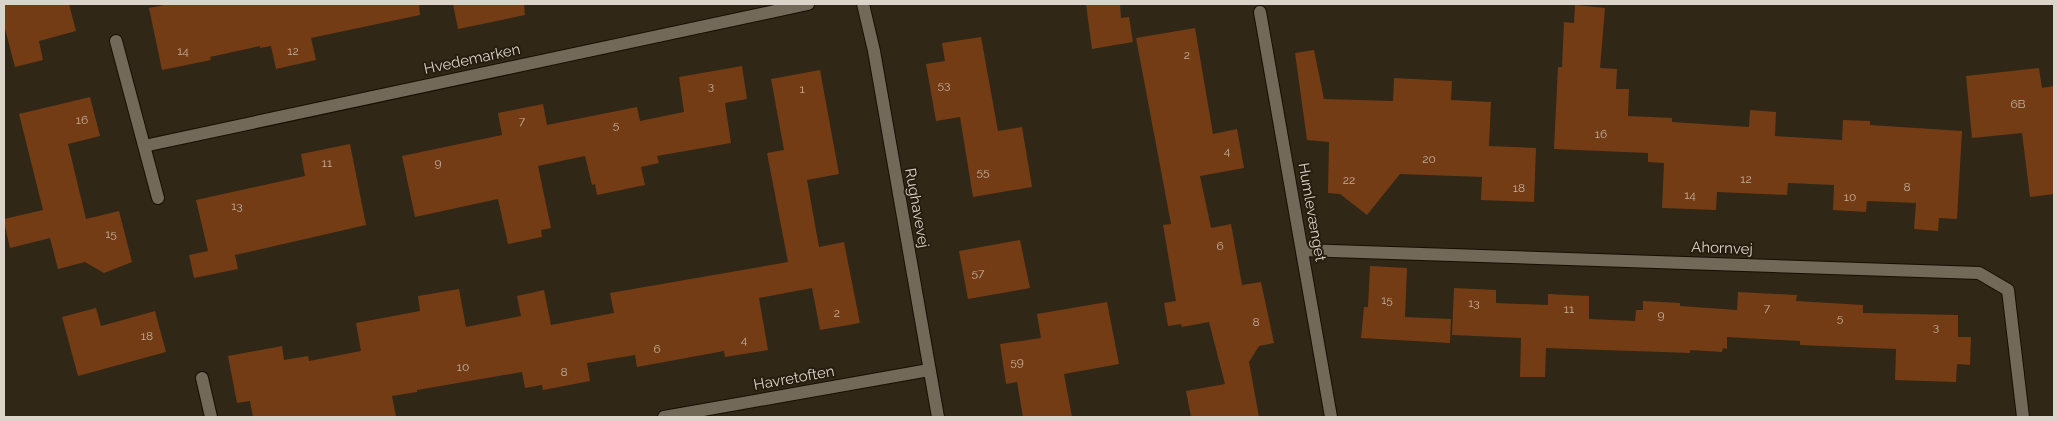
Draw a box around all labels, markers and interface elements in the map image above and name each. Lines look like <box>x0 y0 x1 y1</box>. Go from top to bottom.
street label: Hvedemarken <box>422 40 522 78</box>
house number: 14 <box>177 44 189 58</box>
house number: 12 <box>287 44 299 58</box>
house number: 2 <box>1184 48 1190 62</box>
house number: 53 <box>938 78 950 92</box>
house number: 3 <box>708 79 714 93</box>
house number: 1 <box>799 82 805 96</box>
house number: 6B <box>2010 97 2026 111</box>
house number: 16 <box>76 113 88 127</box>
house number: 7 <box>519 114 526 128</box>
house number: 5 <box>613 118 620 132</box>
house number: 16 <box>1595 127 1607 141</box>
house number: 4 <box>1224 144 1231 158</box>
house number: 20 <box>1422 152 1436 166</box>
house number: 11 <box>322 156 332 170</box>
house number: 9 <box>434 156 442 170</box>
street label: Humlevænget <box>1294 161 1330 263</box>
house number: 55 <box>976 165 990 179</box>
street label: Rughavevej <box>901 167 933 249</box>
house number: 12 <box>1740 172 1752 186</box>
house number: 22 <box>1343 173 1355 187</box>
house number: 8 <box>1903 180 1911 194</box>
house number: 18 <box>1513 181 1525 195</box>
house number: 14 <box>1684 188 1696 202</box>
house number: 10 <box>1844 190 1856 204</box>
house number: 13 <box>231 199 243 213</box>
house number: 15 <box>105 227 117 241</box>
street label: Ahornvej <box>1691 238 1753 258</box>
house number: 6 <box>1216 239 1224 253</box>
house number: 57 <box>972 266 985 280</box>
house number: 15 <box>1381 293 1393 307</box>
house number: 13 <box>1468 296 1480 310</box>
house number: 7 <box>1764 301 1771 315</box>
house number: 11 <box>1564 302 1574 316</box>
house number: 2 <box>834 306 840 320</box>
house number: 9 <box>1657 308 1665 322</box>
house number: 5 <box>1837 311 1844 325</box>
house number: 8 <box>1252 315 1260 329</box>
house number: 3 <box>1933 320 1939 334</box>
house number: 18 <box>141 329 153 343</box>
house number: 4 <box>741 333 748 347</box>
house number: 6 <box>653 342 661 356</box>
house number: 59 <box>1010 355 1024 369</box>
house number: 10 <box>457 360 469 374</box>
street label: Havretoften <box>752 362 836 394</box>
house number: 8 <box>560 365 568 379</box>

